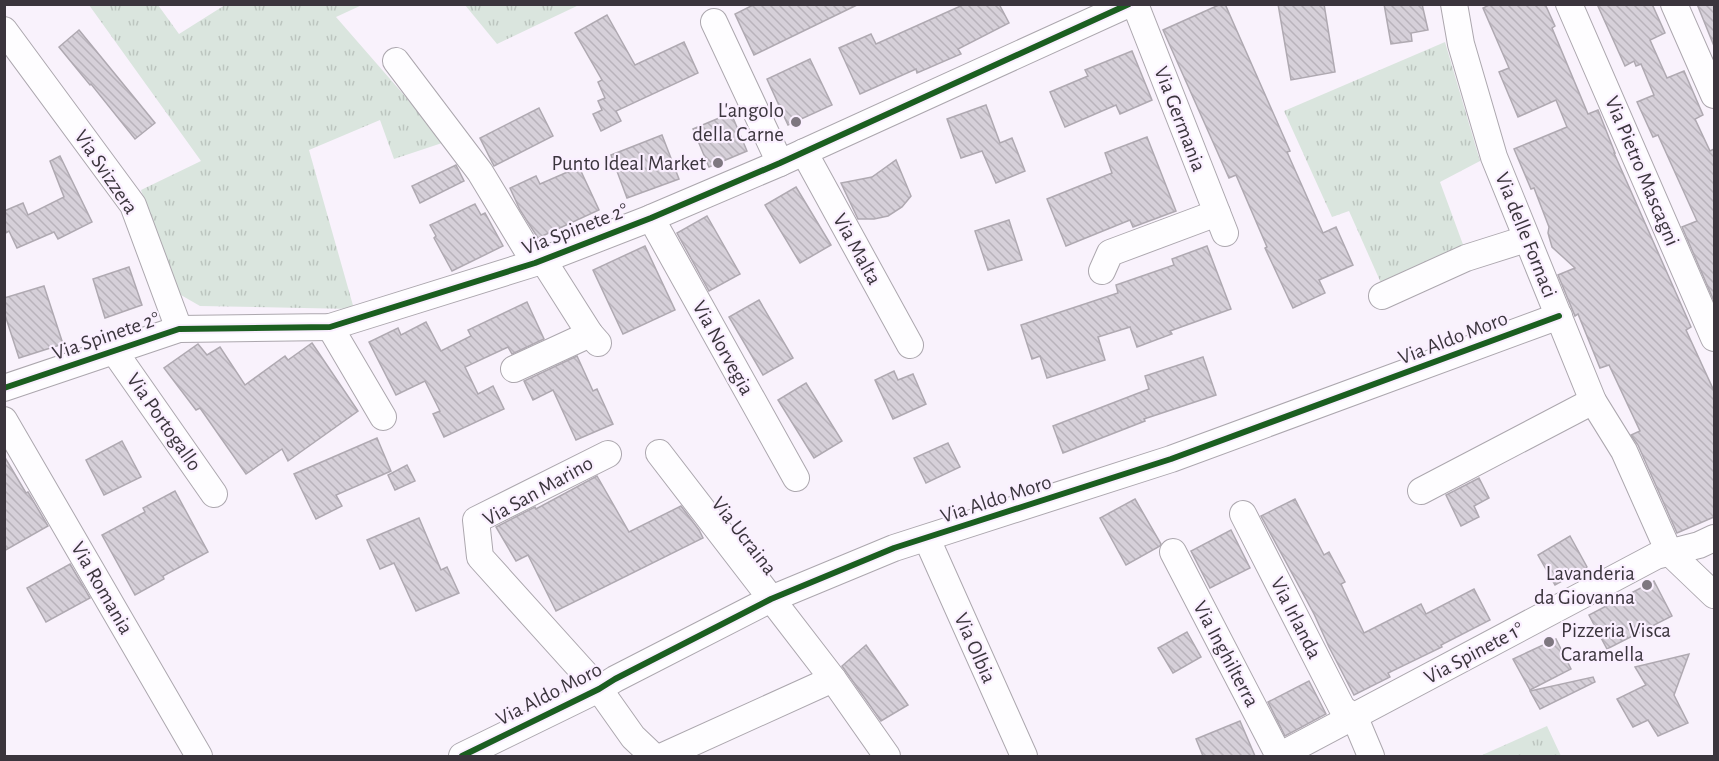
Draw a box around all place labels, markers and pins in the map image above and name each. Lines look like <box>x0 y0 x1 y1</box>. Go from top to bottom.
place label: L'angolo della Carne <box>692 100 784 145</box>
marker: L'angolo della Carne <box>789 115 803 129</box>
place label: Punto Ideal Market <box>551 153 706 174</box>
marker: Punto Ideal Market <box>711 156 725 170</box>
place label: Lavanderia da Giovanna <box>1534 563 1635 608</box>
marker: Lavanderia da Giovanna <box>1640 578 1654 592</box>
place label: Pizzeria Visca Caramella <box>1561 620 1671 665</box>
marker: Pizzeria Visca Caramella <box>1542 635 1556 649</box>

